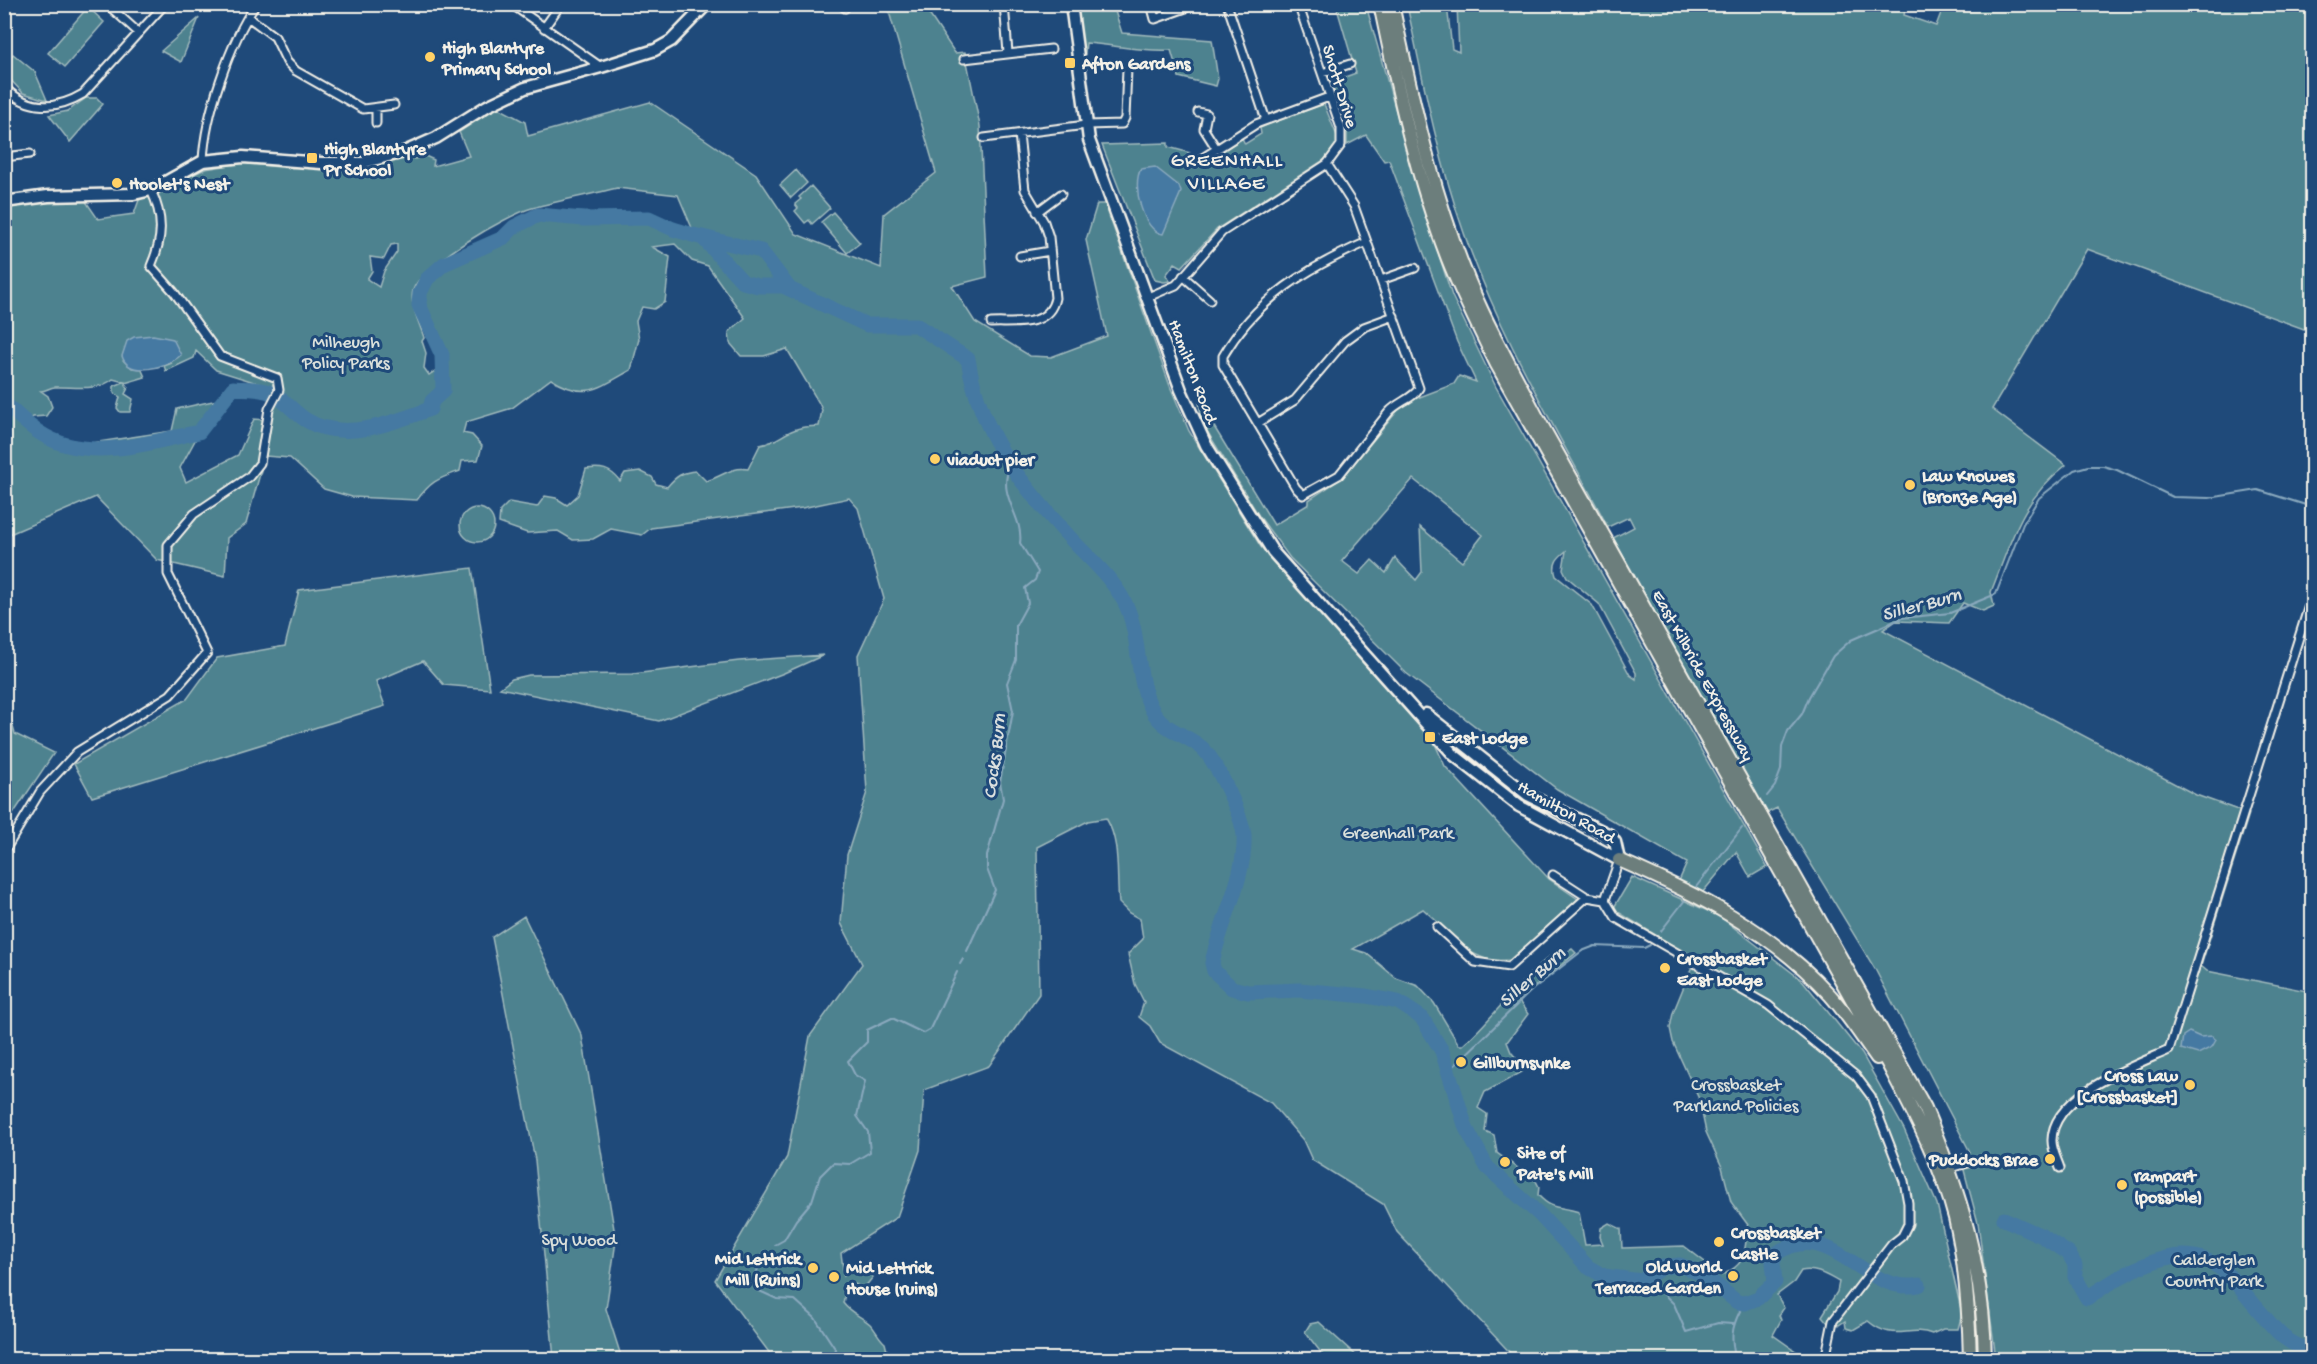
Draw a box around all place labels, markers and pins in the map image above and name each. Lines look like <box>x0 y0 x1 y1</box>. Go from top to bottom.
place label: High Blantyre Primary School <box>441 39 551 81</box>
marker: High Blantyre Primary School <box>423 50 437 64</box>
place label: Afton Gardens <box>1081 55 1192 76</box>
marker: Afton Gardens <box>1063 56 1077 70</box>
place label: High Blantyre Pr School <box>323 140 427 182</box>
marker: High Blantyre Pr School <box>305 151 319 165</box>
place label: Hoolet's Nest <box>129 175 231 196</box>
marker: Hoolet's Nest <box>110 176 124 190</box>
place label: viaduct pier <box>946 451 1037 472</box>
marker: viaduct pier <box>928 452 942 466</box>
place label: Law Knowes (Bronze Age) <box>1922 467 2017 509</box>
marker: Law Knowes (Bronze Age) <box>1903 478 1917 492</box>
place label: East Lodge <box>1442 729 1528 750</box>
marker: East Lodge <box>1423 730 1437 744</box>
place label: Crossbasket East Lodge <box>1676 950 1768 992</box>
marker: Crossbasket East Lodge <box>1658 961 1672 975</box>
place label: Gillburnsynke <box>1473 1054 1571 1075</box>
marker: Gillburnsynke <box>1454 1055 1468 1069</box>
place label: Cross Law [Crossbasket] <box>2076 1067 2179 1109</box>
marker: Cross Law [Crossbasket] <box>2183 1078 2197 1092</box>
place label: Site of Pate's Mill <box>1516 1144 1593 1186</box>
place label: Puddocks Brae <box>1928 1151 2039 1172</box>
marker: Puddocks Brae <box>2043 1152 2057 1166</box>
marker: Site of Pate's Mill <box>1498 1155 1512 1169</box>
place label: rampart (possible) <box>2133 1167 2202 1209</box>
marker: rampart (possible) <box>2115 1178 2129 1192</box>
place label: Crossbasket Castle <box>1730 1224 1822 1266</box>
marker: Crossbasket Castle <box>1712 1235 1726 1249</box>
place label: Mid Lettrick Mill (Ruins) <box>715 1250 803 1292</box>
place label: Old World Terraced Garden <box>1594 1258 1723 1300</box>
place label: Mid Lettrick House (ruins) <box>846 1259 938 1301</box>
marker: Mid Lettrick Mill (Ruins) <box>806 1261 820 1275</box>
marker: Old World Terraced Garden <box>1726 1269 1740 1283</box>
marker: Mid Lettrick House (ruins) <box>827 1270 841 1284</box>

